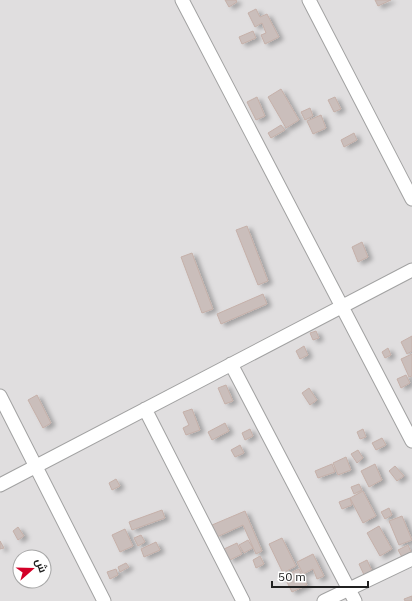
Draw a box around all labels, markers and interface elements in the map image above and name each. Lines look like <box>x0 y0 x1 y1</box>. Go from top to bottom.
north arrow <box>12 549 52 589</box>
text: ش <box>32 557 50 575</box>
scale bar <box>272 563 368 589</box>
text: 50 m <box>278 569 306 584</box>

